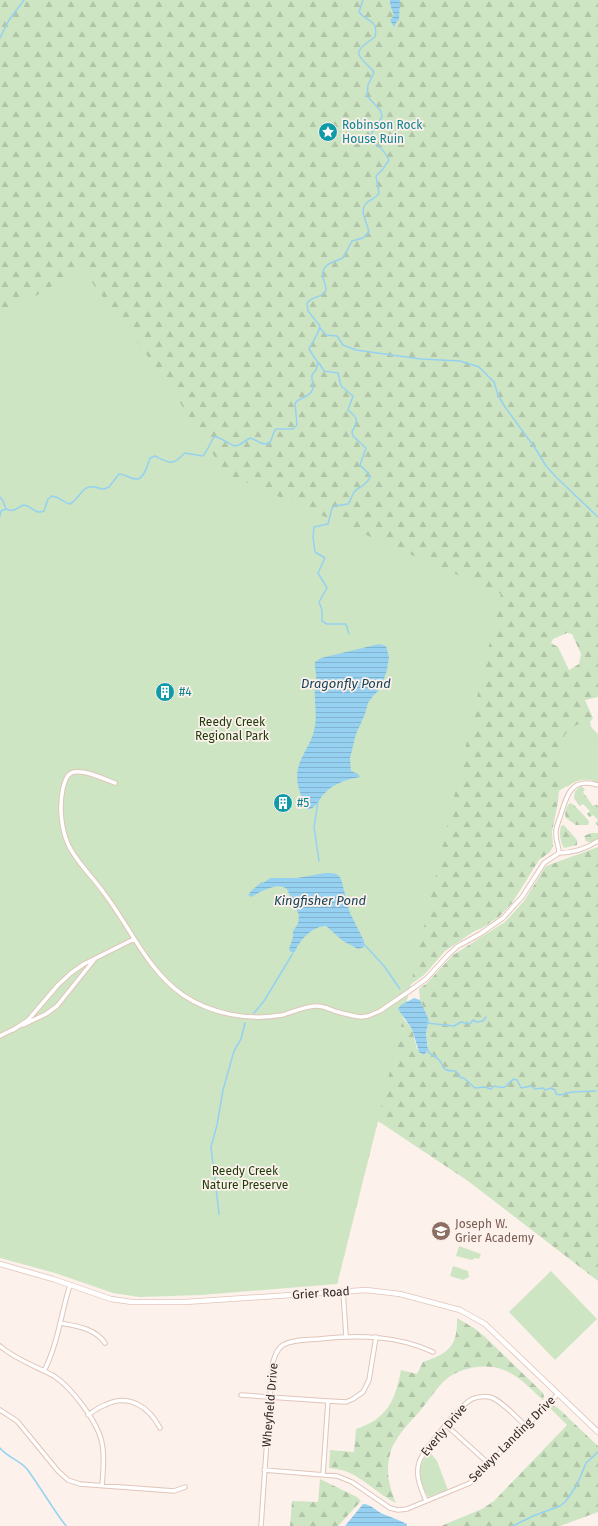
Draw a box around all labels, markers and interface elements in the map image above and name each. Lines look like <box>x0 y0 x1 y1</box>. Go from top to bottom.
place label: Robinson Rock House Ruin <box>342 118 423 146</box>
place icon: Robinson Rock House Ruin <box>317 121 339 143</box>
water label: Dragonfly Pond <box>301 676 391 691</box>
building icon: #4 <box>154 681 176 703</box>
place label: #4 <box>179 685 192 699</box>
park label: Reedy Creek Regional Park <box>195 715 270 743</box>
building icon: #5 <box>272 792 294 814</box>
place label: #5 <box>297 796 309 810</box>
water label: Kingfisher Pond <box>274 893 366 908</box>
park label: Reedy Creek Nature Preserve <box>202 1164 288 1192</box>
place label: Joseph W. Grier Academy <box>455 1217 534 1245</box>
school or university icon: Joseph W. Grier Academy <box>430 1220 452 1242</box>
street label: Grier Road <box>292 1284 350 1302</box>
street label: Wheyfield Drive <box>259 1362 281 1448</box>
street label: Selwyn Landing Drive <box>466 1393 558 1485</box>
street label: Everly Drive <box>418 1401 470 1459</box>

